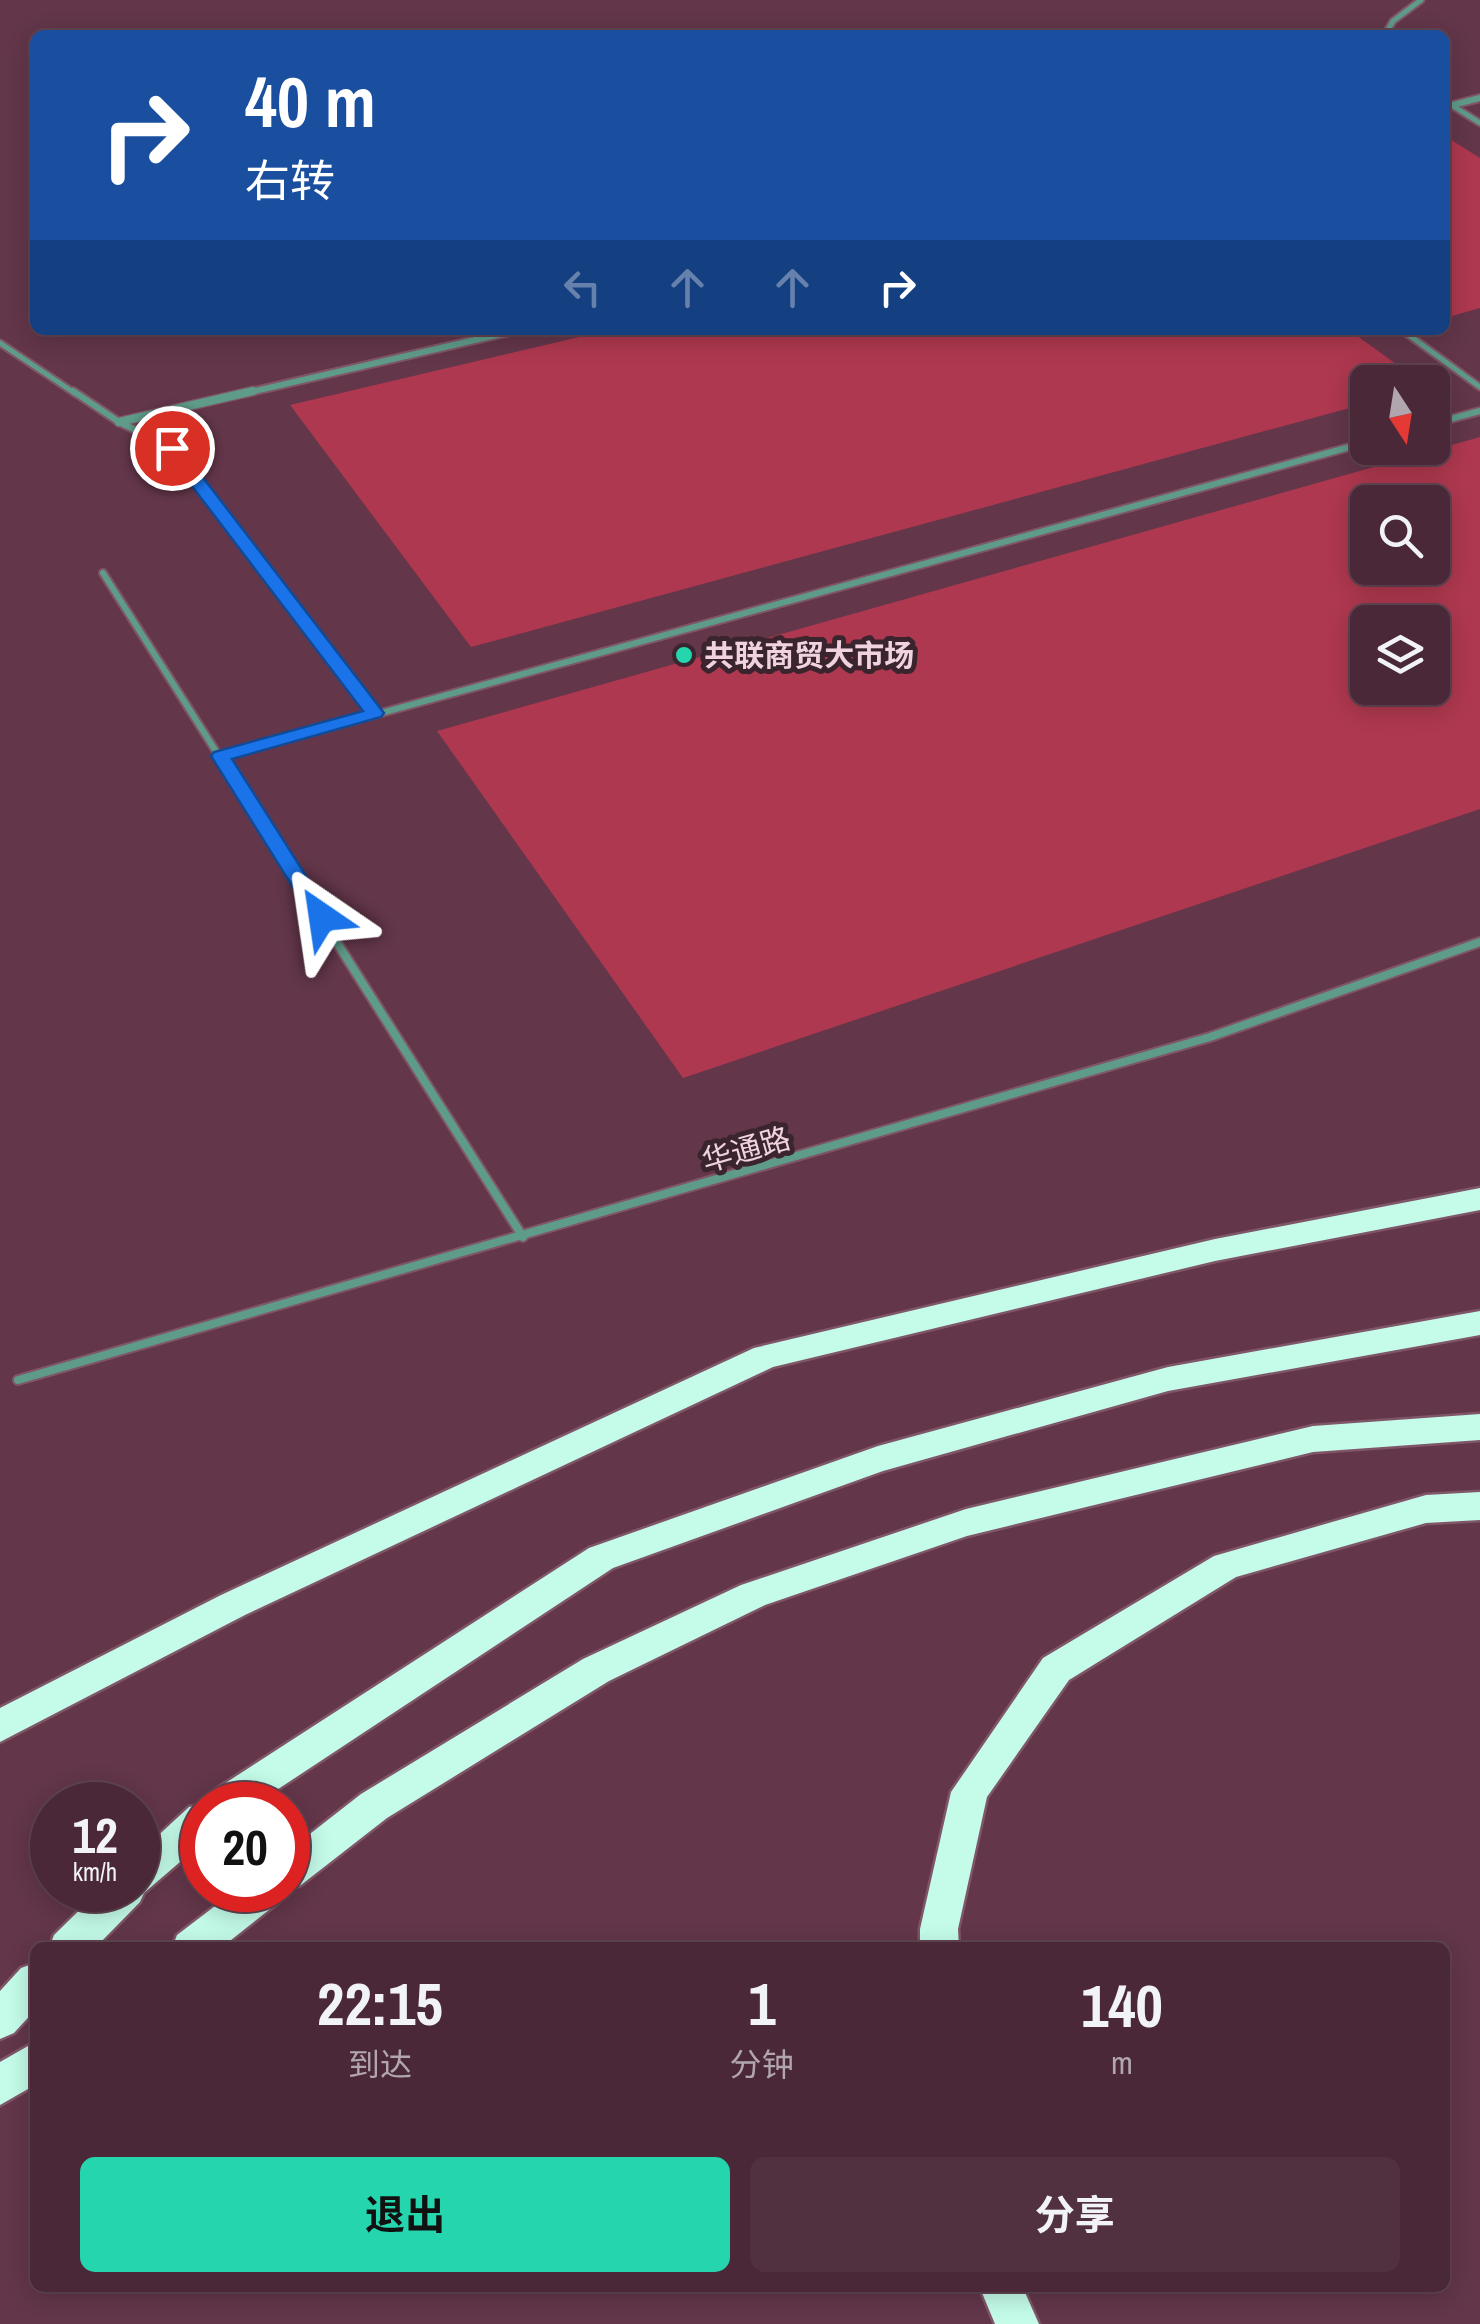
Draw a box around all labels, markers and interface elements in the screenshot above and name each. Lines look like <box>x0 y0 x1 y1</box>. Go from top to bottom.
text: 40 m <box>245 55 376 149</box>
icon: right <box>80 70 210 200</box>
text: 右转 <box>245 150 335 211</box>
icon: left <box>555 260 610 315</box>
icon: ahead <box>660 260 715 315</box>
icon: ahead <box>765 260 820 315</box>
icon: right <box>870 260 925 315</box>
north arrow <box>1350 365 1450 465</box>
map controls <box>1350 365 1450 705</box>
pin <box>130 406 215 491</box>
icon: arrive <box>145 421 200 476</box>
button: search <box>1350 485 1450 585</box>
button: layers <box>1350 605 1450 705</box>
place label: 共联商贸大市场 <box>704 635 914 675</box>
marker: 共联商贸大市场 <box>673 644 695 666</box>
position arrow <box>270 865 374 969</box>
street label: 华通路 <box>697 1117 795 1181</box>
speed limit sign: 20 <box>180 1782 310 1912</box>
text: 12 <box>72 1801 118 1869</box>
text: km/h <box>73 1855 117 1889</box>
text: 22:15 <box>317 1963 443 2044</box>
text: 1 <box>748 1963 776 2044</box>
text: 140 <box>1081 1965 1163 2046</box>
text: m <box>1111 2041 1133 2084</box>
text: 到达 <box>348 2043 412 2086</box>
text: 分钟 <box>730 2043 794 2086</box>
button: 退出 <box>80 2157 730 2272</box>
button: 分享 <box>750 2157 1400 2272</box>

